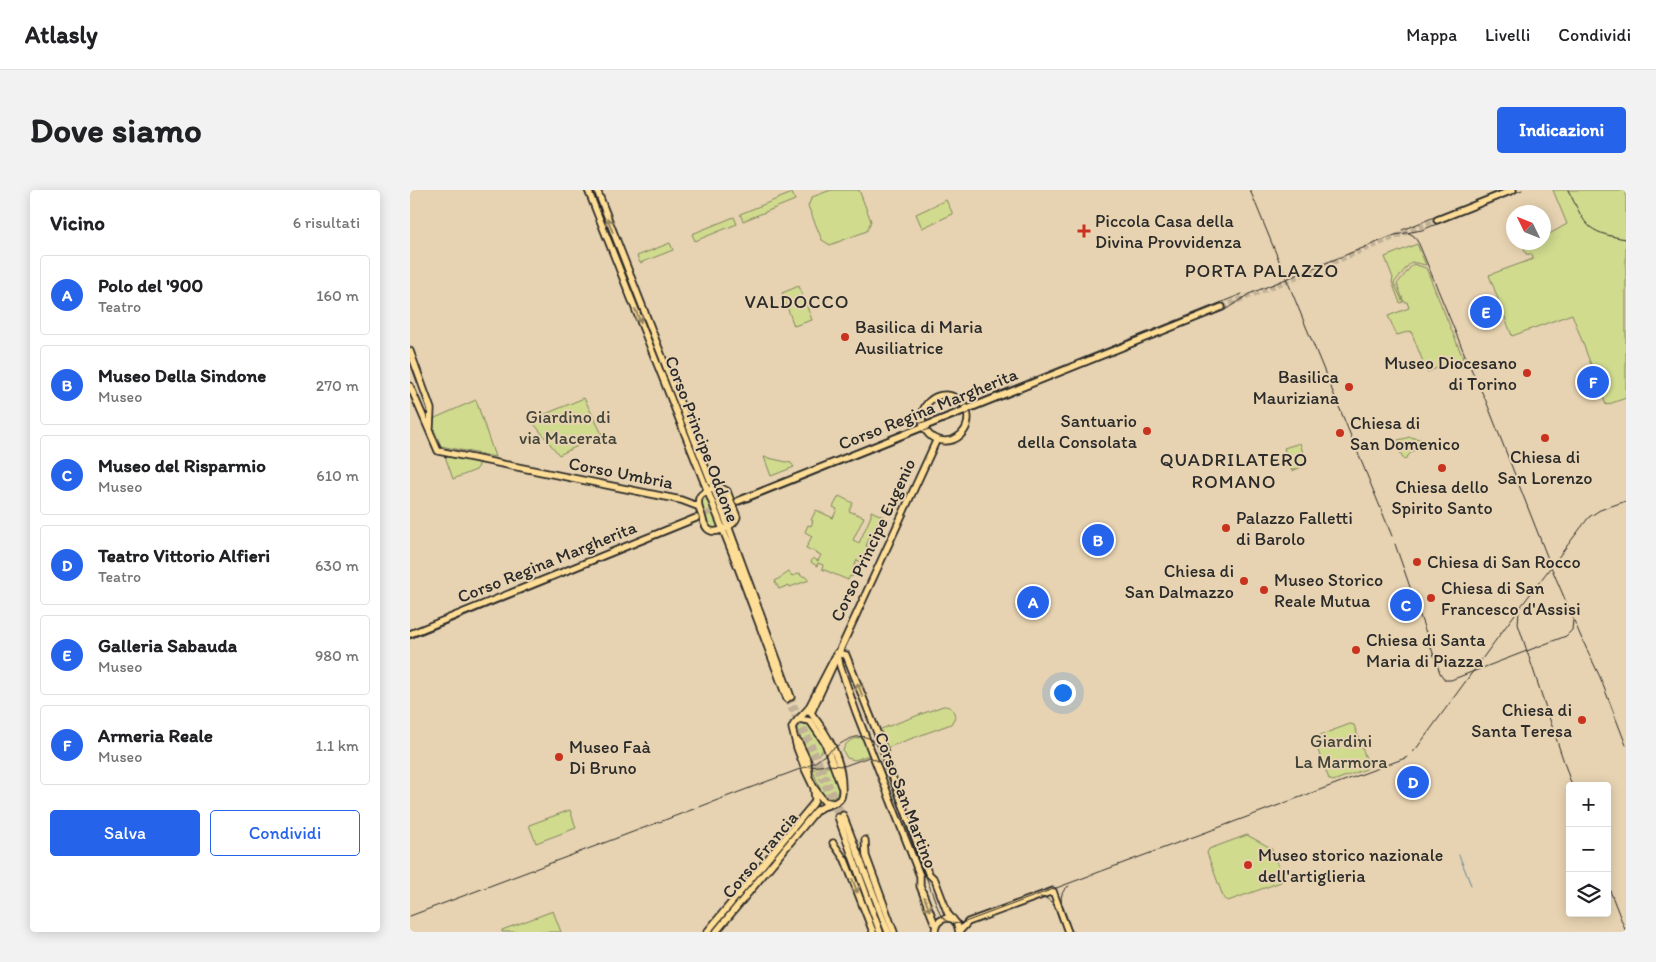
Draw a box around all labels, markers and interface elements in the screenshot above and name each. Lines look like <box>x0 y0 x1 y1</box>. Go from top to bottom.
text: Atlasly <box>25 20 98 49</box>
text: Mappa <box>1406 24 1457 46</box>
text: Livelli <box>1485 24 1530 46</box>
text: Condividi <box>1558 24 1631 46</box>
button: Indicazioni <box>1497 107 1626 153</box>
text: Dove siamo <box>30 109 202 151</box>
north arrow <box>1506 205 1551 250</box>
text: Vicino <box>50 210 105 235</box>
place label: Piccola Casa della Divina Provvidenza <box>1095 210 1242 253</box>
text: 6 risultati <box>293 213 360 232</box>
one-way arrow <box>605 218 615 233</box>
marker: Piccola Casa della Divina Provvidenza <box>1077 224 1091 238</box>
district label: PORTA PALAZZO <box>1185 259 1339 282</box>
text: Polo del '900 <box>98 274 203 297</box>
text: A <box>62 286 72 305</box>
text: 160 m <box>316 286 359 305</box>
district label: VALDOCCO <box>745 290 850 313</box>
pin: E <box>1470 293 1502 331</box>
text: Teatro <box>98 297 141 316</box>
one-way arrow <box>634 308 643 323</box>
place label: Basilica di Maria Ausiliatrice <box>855 316 983 359</box>
marker: Basilica di Maria Ausiliatrice <box>839 331 851 343</box>
place label: Museo Diocesano di Torino <box>1384 352 1517 395</box>
street label: Corso Principe Oddone <box>660 353 744 525</box>
street label: Corso Regina Margherita <box>835 363 1021 455</box>
pin: F <box>1577 363 1609 401</box>
text: Museo Della Sindone <box>98 364 266 387</box>
place label: Basilica Mauriziana <box>1253 366 1340 409</box>
marker: Museo Diocesano di Torino <box>1521 367 1533 379</box>
text: B <box>62 376 72 395</box>
text: 270 m <box>316 376 359 395</box>
marker: Basilica Mauriziana <box>1343 381 1355 393</box>
text: Museo <box>98 387 142 406</box>
park label: Giardino di via Macerata <box>519 406 618 449</box>
place label: Santuario della Consolata <box>1017 410 1138 453</box>
place label: Chiesa di San Domenico <box>1350 412 1460 455</box>
marker: Santuario della Consolata <box>1141 425 1153 437</box>
marker: Chiesa di San Domenico <box>1334 427 1346 439</box>
marker: Chiesa di San Lorenzo <box>1539 432 1551 444</box>
place label: Chiesa di San Lorenzo <box>1497 446 1593 489</box>
district label: QUADRILATERO ROMANO <box>1160 448 1308 493</box>
street label: Corso Umbria <box>567 452 676 494</box>
text: Museo del Risparmio <box>98 454 266 477</box>
street label: Corso Principe Eugenio <box>826 455 920 625</box>
marker: Chiesa dello Spirito Santo <box>1436 462 1448 474</box>
text: C <box>62 466 72 485</box>
text: 610 m <box>316 466 359 485</box>
place label: Chiesa dello Spirito Santo <box>1391 476 1493 519</box>
text: Museo <box>98 477 142 496</box>
place label: Palazzo Falletti di Barolo <box>1236 507 1353 550</box>
street label: Corso Regina Margherita <box>454 516 640 608</box>
pin: B <box>1082 521 1114 559</box>
marker: Palazzo Falletti di Barolo <box>1220 522 1232 534</box>
text: Teatro Vittorio Alfieri <box>98 544 270 567</box>
place label: Chiesa di San Rocco <box>1427 551 1581 573</box>
text: D <box>62 556 72 575</box>
text: 630 m <box>315 556 359 575</box>
marker: Chiesa di San Rocco <box>1411 556 1423 568</box>
place label: Chiesa di San Dalmazzo <box>1125 560 1234 603</box>
text: Teatro <box>98 567 141 586</box>
place label: Museo Storico Reale Mutua <box>1274 569 1383 612</box>
marker: Chiesa di San Dalmazzo <box>1238 575 1250 587</box>
place label: Chiesa di San Francesco d'Assisi <box>1441 577 1581 620</box>
pin: A <box>1017 583 1049 621</box>
marker: Museo Storico Reale Mutua <box>1258 584 1270 596</box>
pin: C <box>1390 586 1422 624</box>
marker: Chiesa di San Francesco d'Assisi <box>1425 592 1437 604</box>
place label: Chiesa di Santa Maria di Piazza <box>1366 629 1486 672</box>
text: Galleria Sabauda <box>98 634 237 657</box>
marker: Chiesa di Santa Maria di Piazza <box>1350 644 1362 656</box>
text: E <box>63 646 71 665</box>
text: 980 m <box>315 646 359 665</box>
text: Museo <box>98 657 142 676</box>
your location <box>1050 680 1076 706</box>
one-way arrow <box>855 683 864 698</box>
place label: Chiesa di Santa Teresa <box>1471 699 1572 742</box>
marker: Chiesa di Santa Teresa <box>1576 714 1588 726</box>
text: Armeria Reale <box>98 724 213 747</box>
street label: Corso San Martino <box>870 729 942 871</box>
park label: Giardini La Marmora <box>1294 730 1388 773</box>
text: F <box>63 736 71 755</box>
text: 1.1 km <box>315 736 359 755</box>
place label: Museo Faà Di Bruno <box>569 736 652 779</box>
text: Museo <box>98 747 142 766</box>
marker: Museo Faà Di Bruno <box>553 751 565 763</box>
pin: D <box>1397 763 1429 801</box>
map controls <box>1566 782 1611 917</box>
button: + <box>1566 782 1611 827</box>
street label: Corso Francia <box>717 807 803 903</box>
button: Salva <box>50 810 200 856</box>
button: Condividi <box>210 810 360 856</box>
button: − <box>1566 827 1611 872</box>
place label: Museo storico nazionale dell'artiglieria <box>1258 844 1443 887</box>
marker: Museo storico nazionale dell'artiglieria <box>1242 859 1254 871</box>
button: layers <box>1566 872 1611 917</box>
one-way arrow <box>851 878 861 893</box>
one-way arrow <box>923 896 932 911</box>

